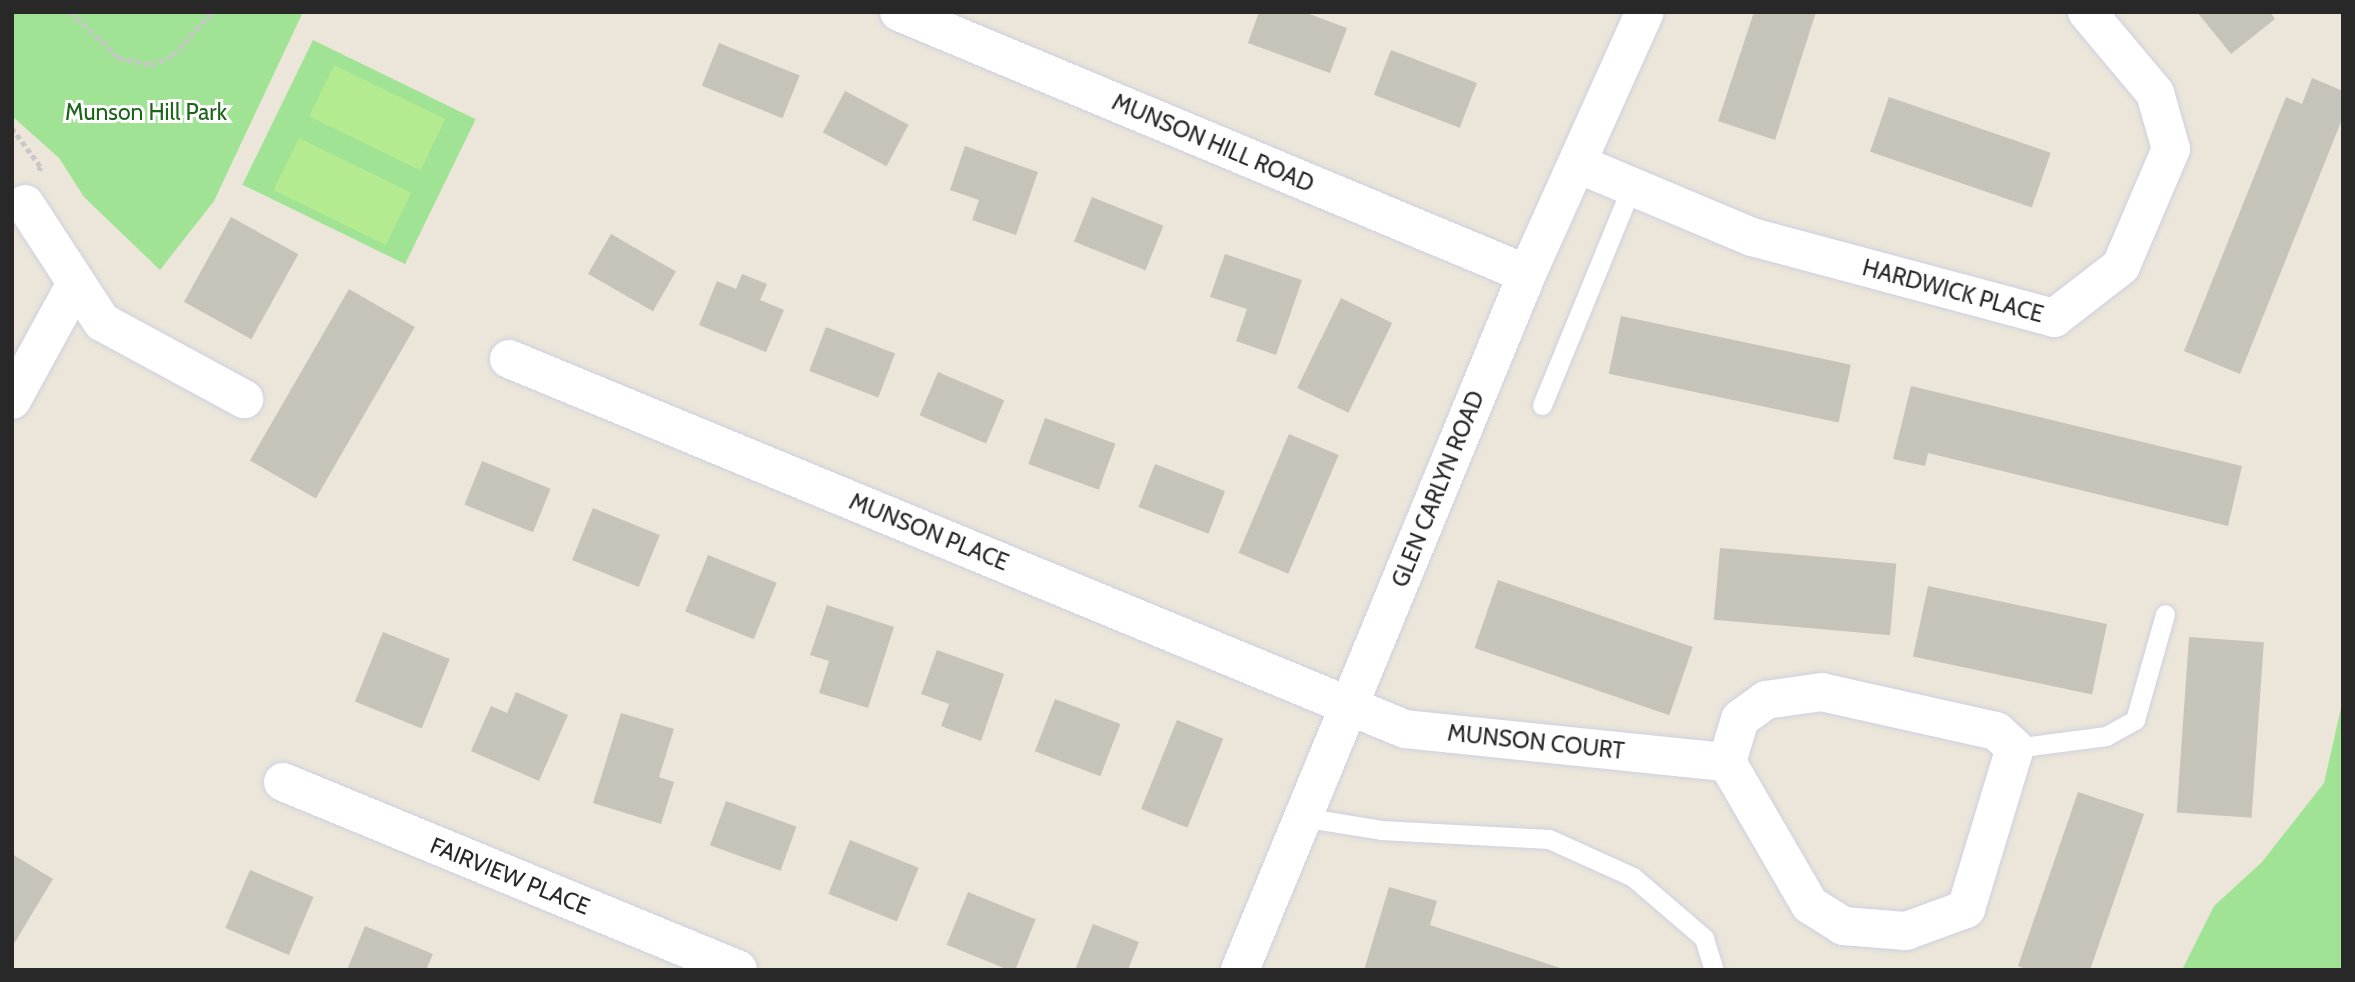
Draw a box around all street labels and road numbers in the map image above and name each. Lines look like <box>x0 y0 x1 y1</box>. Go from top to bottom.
street label: MUNSON HILL ROAD <box>1108 88 1318 198</box>
street label: HARDWICK PLACE <box>1859 254 2047 328</box>
street label: GLEN CARLYN ROAD <box>1386 387 1490 591</box>
street label: MUNSON PLACE <box>845 487 1013 577</box>
street label: MUNSON COURT <box>1446 719 1626 765</box>
street label: FAIRVIEW PLACE <box>426 831 594 921</box>

